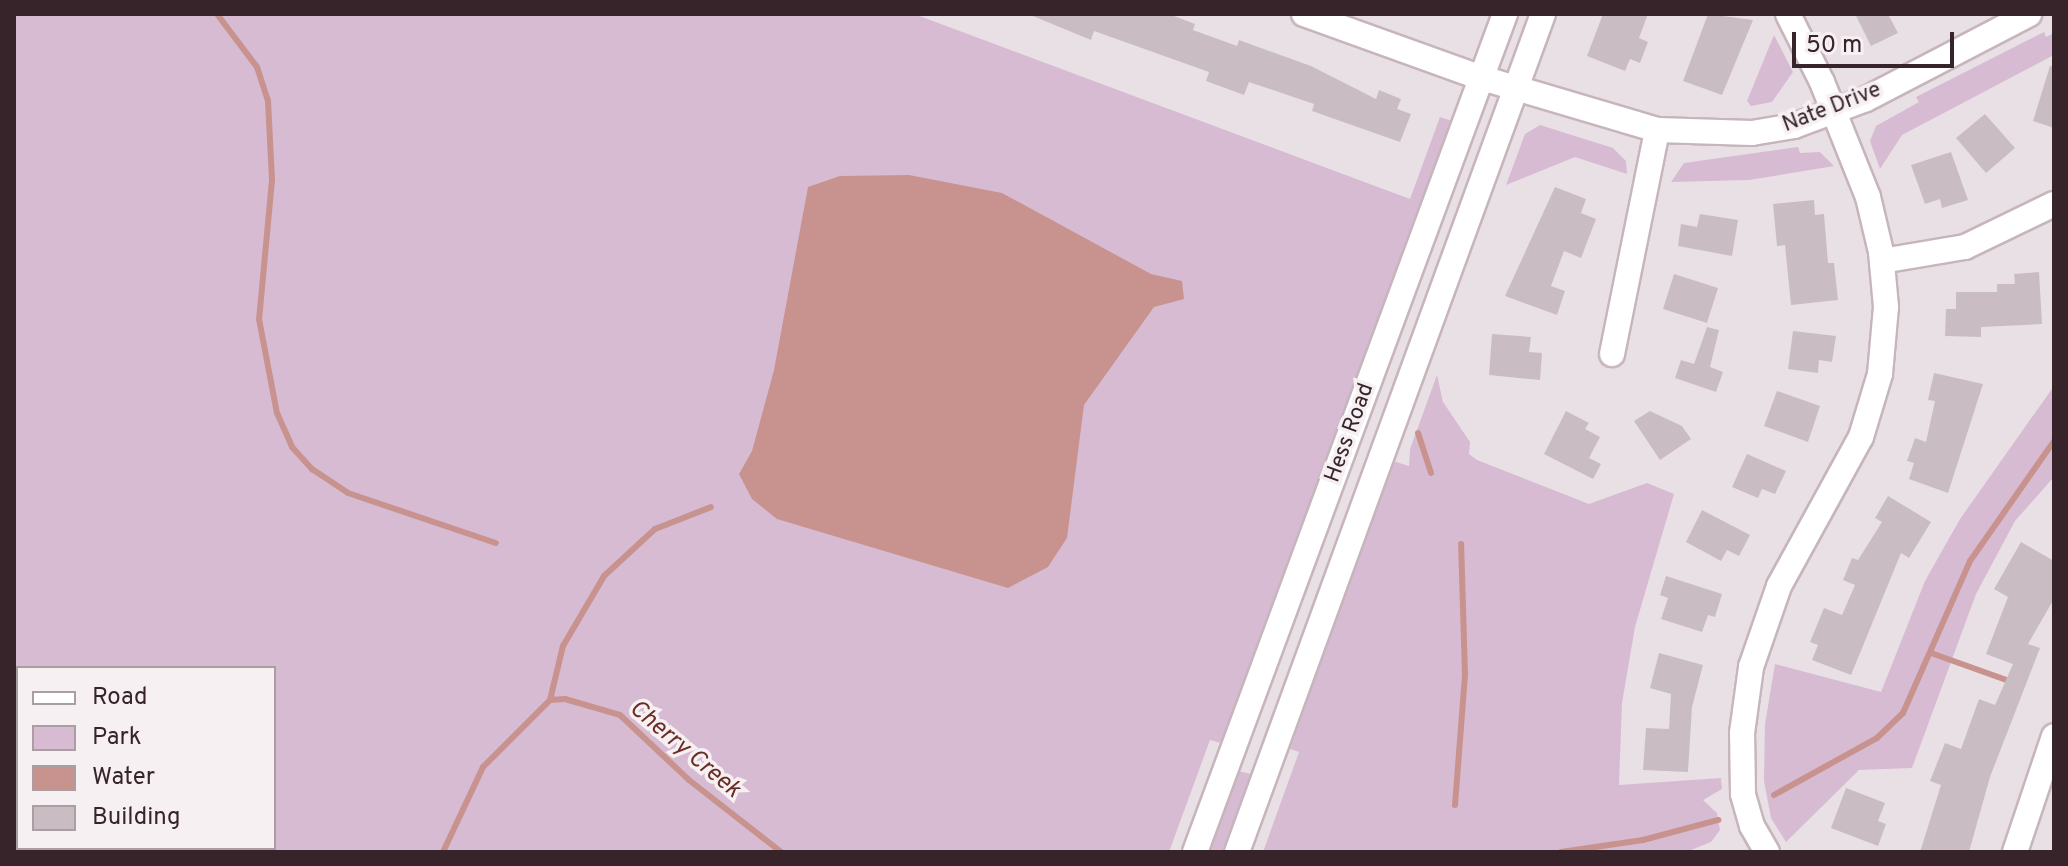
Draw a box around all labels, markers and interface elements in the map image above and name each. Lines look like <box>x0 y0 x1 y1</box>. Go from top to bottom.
scale bar <box>1796 16 1958 66</box>
text: 50 m <box>1806 31 1862 61</box>
street label: Nate Drive <box>1779 77 1885 139</box>
street label: Hess Road <box>1320 380 1380 486</box>
legend <box>16 666 276 850</box>
text: Road <box>92 683 148 713</box>
water label: Cherry Creek <box>622 695 746 805</box>
text: Park <box>92 723 142 753</box>
text: Water <box>92 763 155 793</box>
text: Building <box>92 803 181 833</box>

